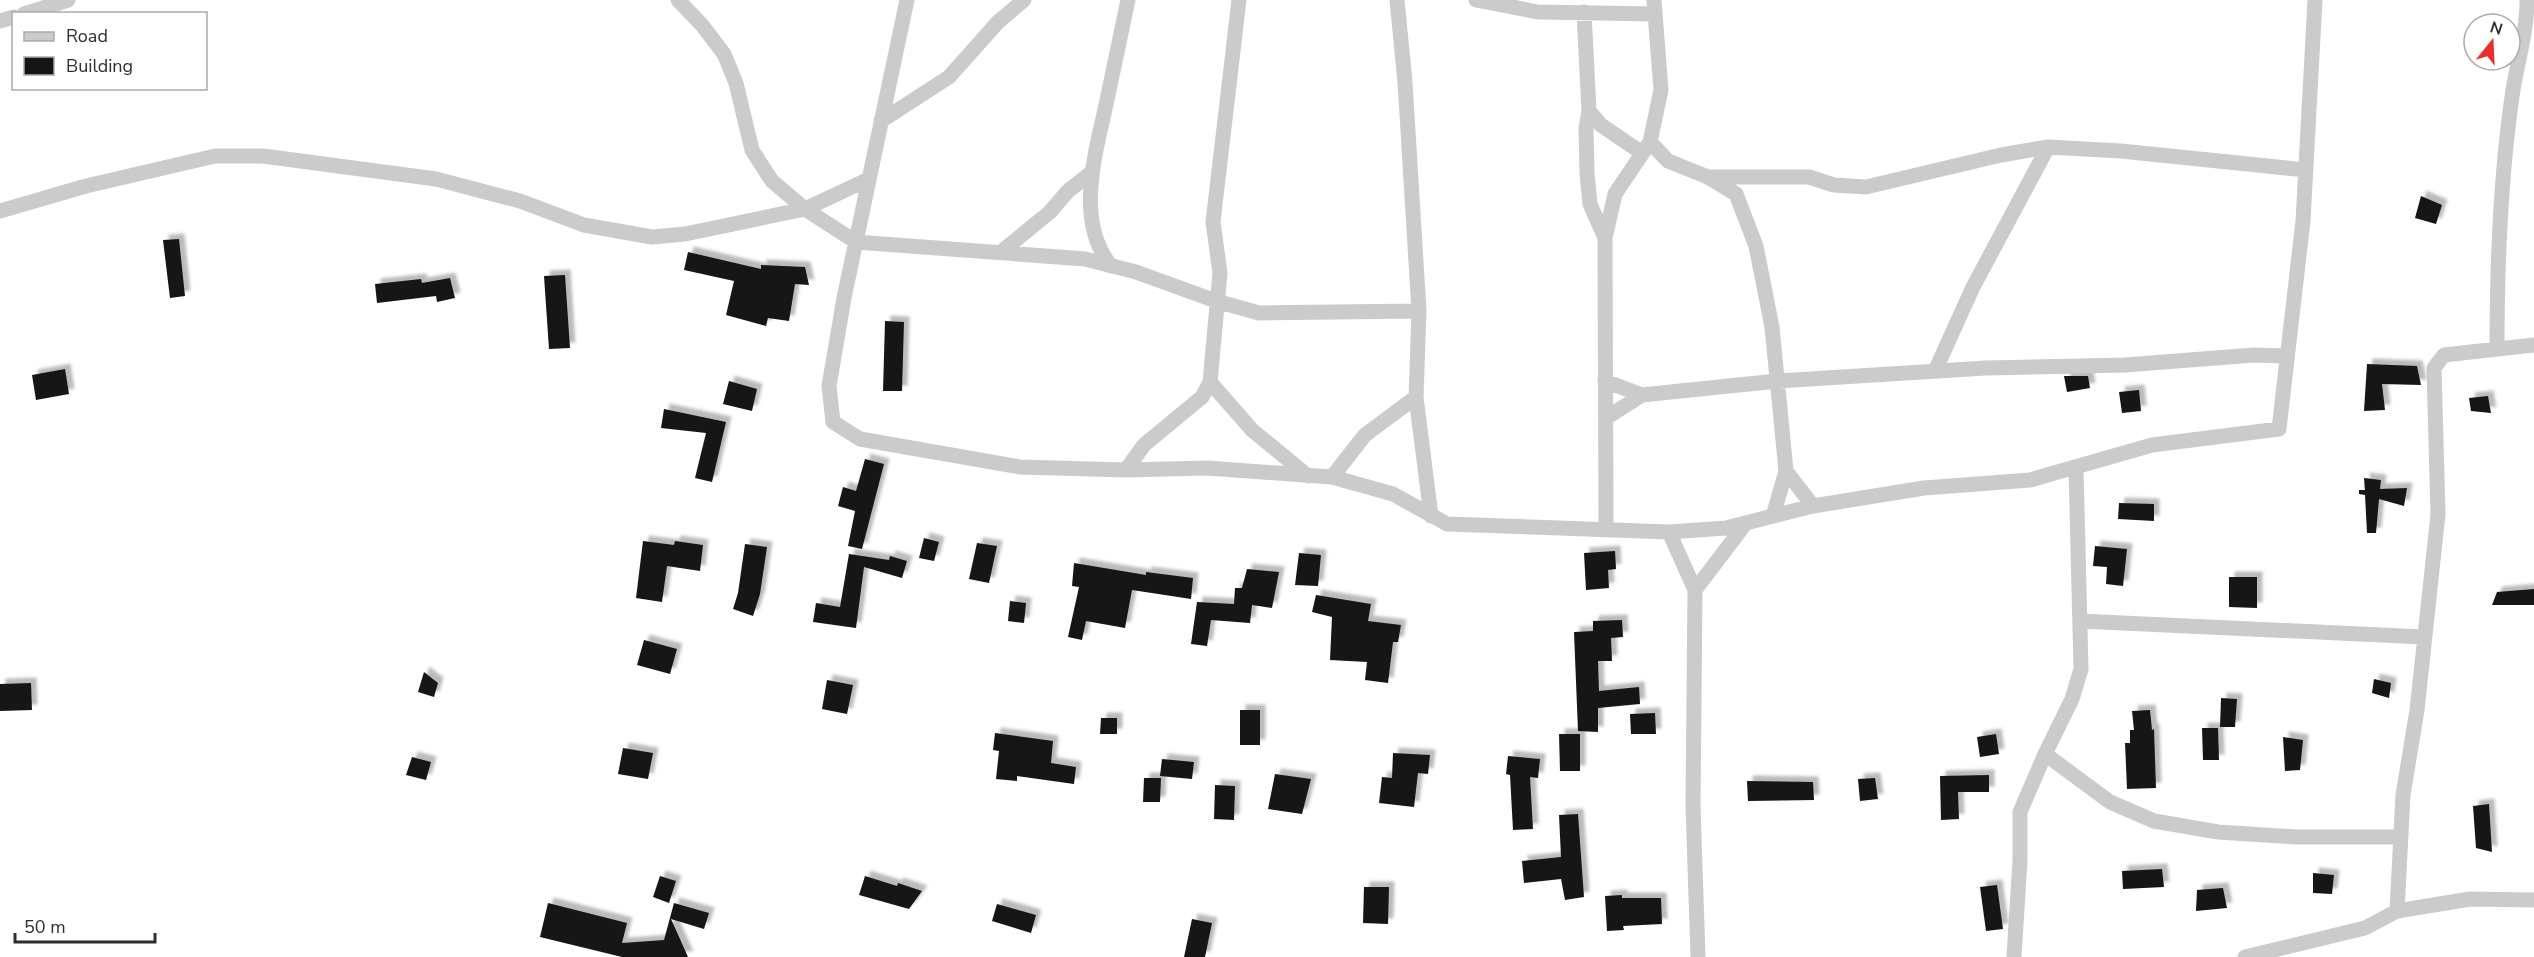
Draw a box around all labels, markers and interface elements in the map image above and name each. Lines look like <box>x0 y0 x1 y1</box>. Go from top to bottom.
legend <box>12 12 207 90</box>
north arrow <box>2462 12 2522 72</box>
text: N <box>2487 16 2505 41</box>
text: Road <box>66 24 108 48</box>
text: Building <box>66 54 133 78</box>
scale bar <box>15 906 154 944</box>
text: 50 m <box>24 915 66 939</box>

